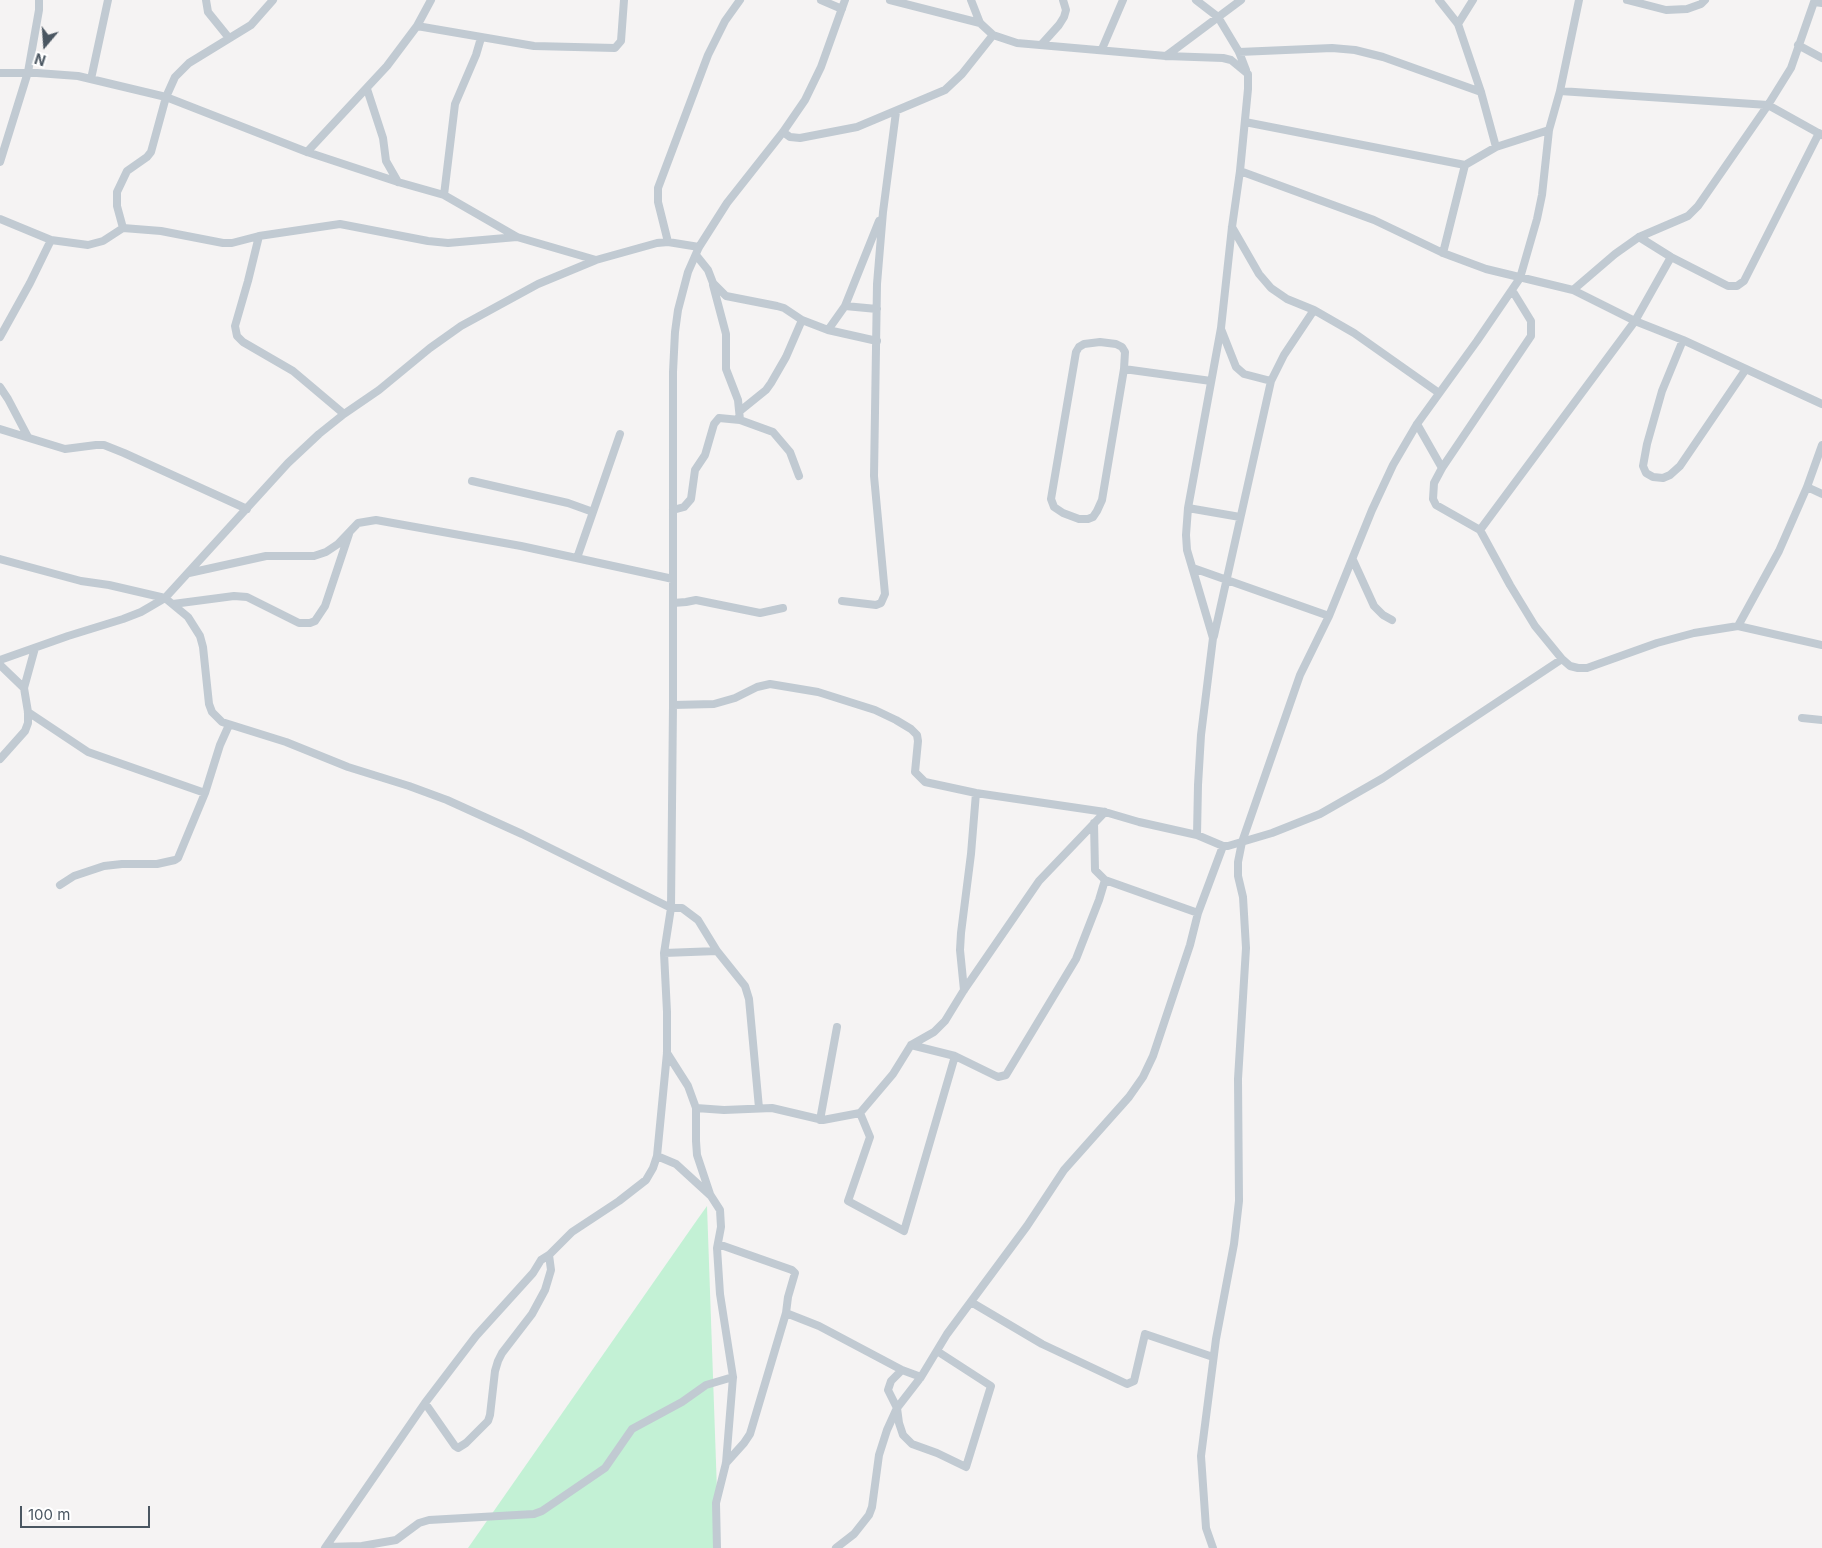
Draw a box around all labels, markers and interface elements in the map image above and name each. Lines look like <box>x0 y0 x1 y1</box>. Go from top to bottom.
north arrow <box>20 20 70 70</box>
text: N <box>33 50 48 69</box>
scale bar <box>22 1496 152 1528</box>
text: 100 m <box>28 1505 70 1524</box>

